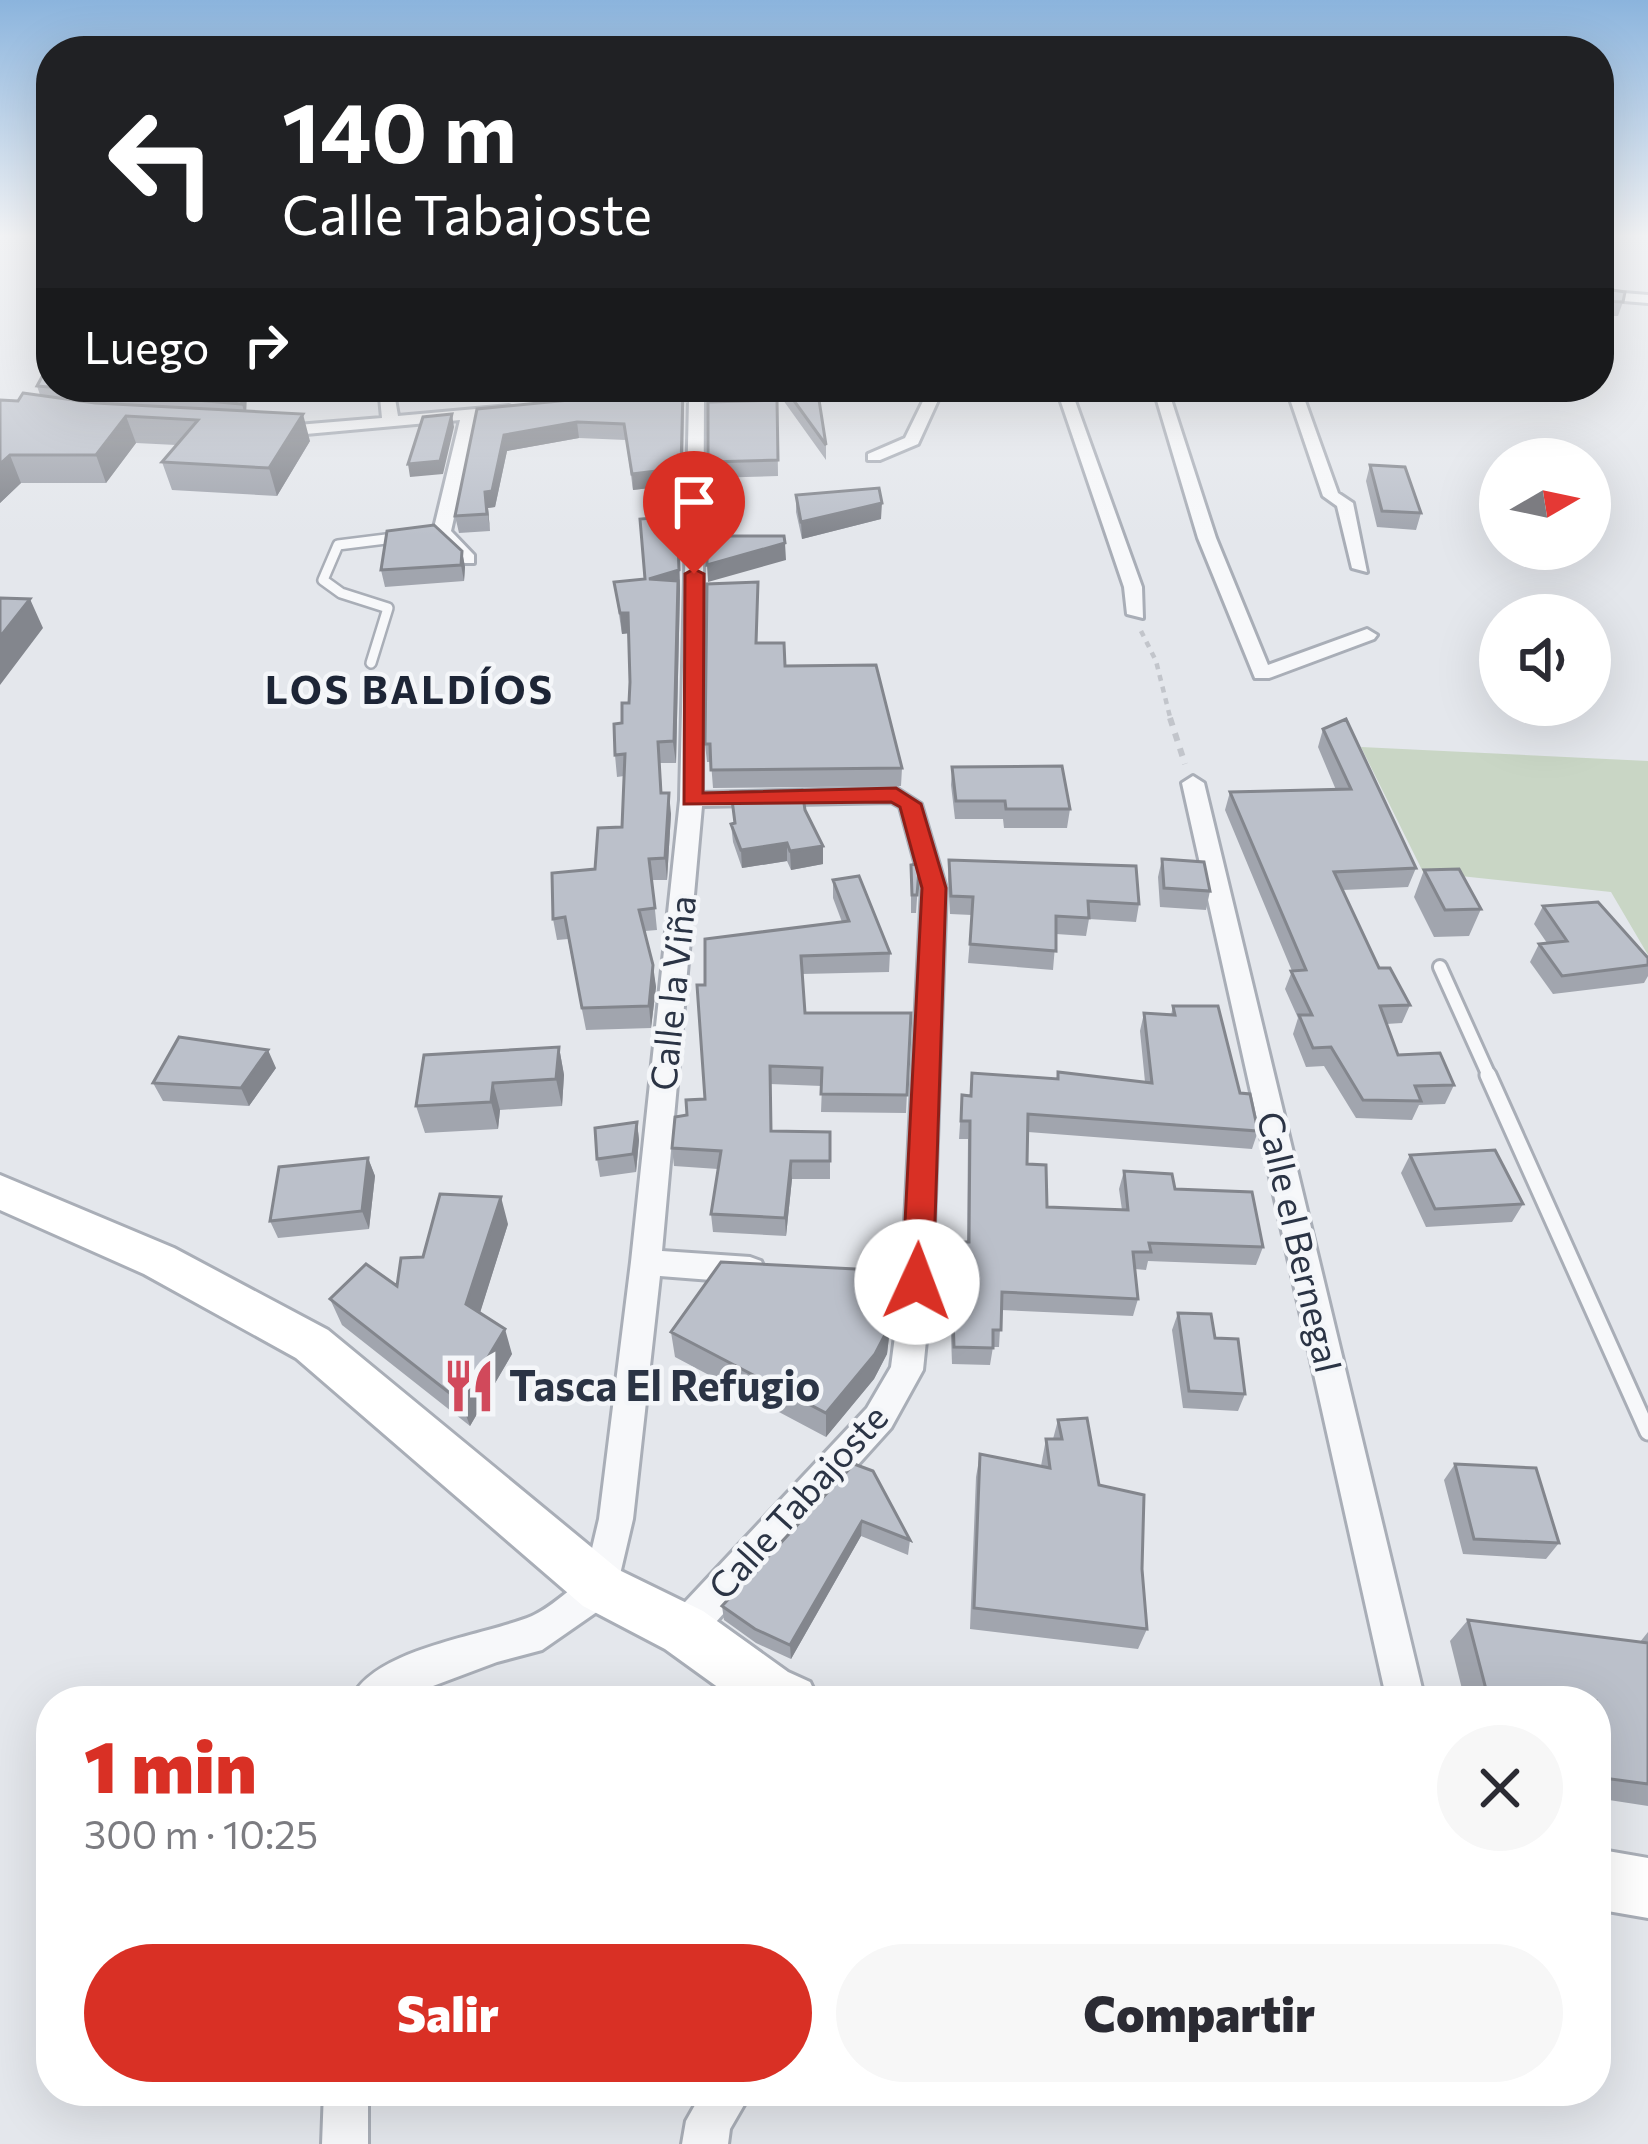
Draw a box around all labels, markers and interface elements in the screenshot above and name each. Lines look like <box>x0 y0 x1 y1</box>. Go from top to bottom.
text: 140 m <box>282 78 517 180</box>
icon: left <box>84 84 240 240</box>
text: Calle Tabajoste <box>282 180 652 246</box>
icon: right <box>233 312 299 378</box>
text: Luego <box>84 318 209 373</box>
north arrow <box>1479 438 1611 570</box>
map controls <box>1479 438 1611 726</box>
pin <box>643 451 745 574</box>
icon: arrive <box>661 469 727 535</box>
button: sound <box>1479 594 1611 726</box>
district label: LOS BALDÍOS <box>265 664 555 712</box>
street label: Calle la Viña <box>639 893 703 1093</box>
street label: Calle el Bernegal <box>1250 1107 1352 1376</box>
position arrow <box>854 1219 980 1345</box>
restaurant icon: Tasca El Refugio <box>440 1357 498 1415</box>
place label: Tasca El Refugio <box>509 1358 820 1410</box>
street label: Calle Tabajoste <box>698 1394 895 1607</box>
text: 1 min <box>84 1720 257 1808</box>
button: close <box>1437 1725 1563 1851</box>
text: 300 m · 10:25 <box>84 1809 318 1857</box>
button: Salir <box>84 1944 812 2082</box>
button: Compartir <box>836 1944 1563 2082</box>

